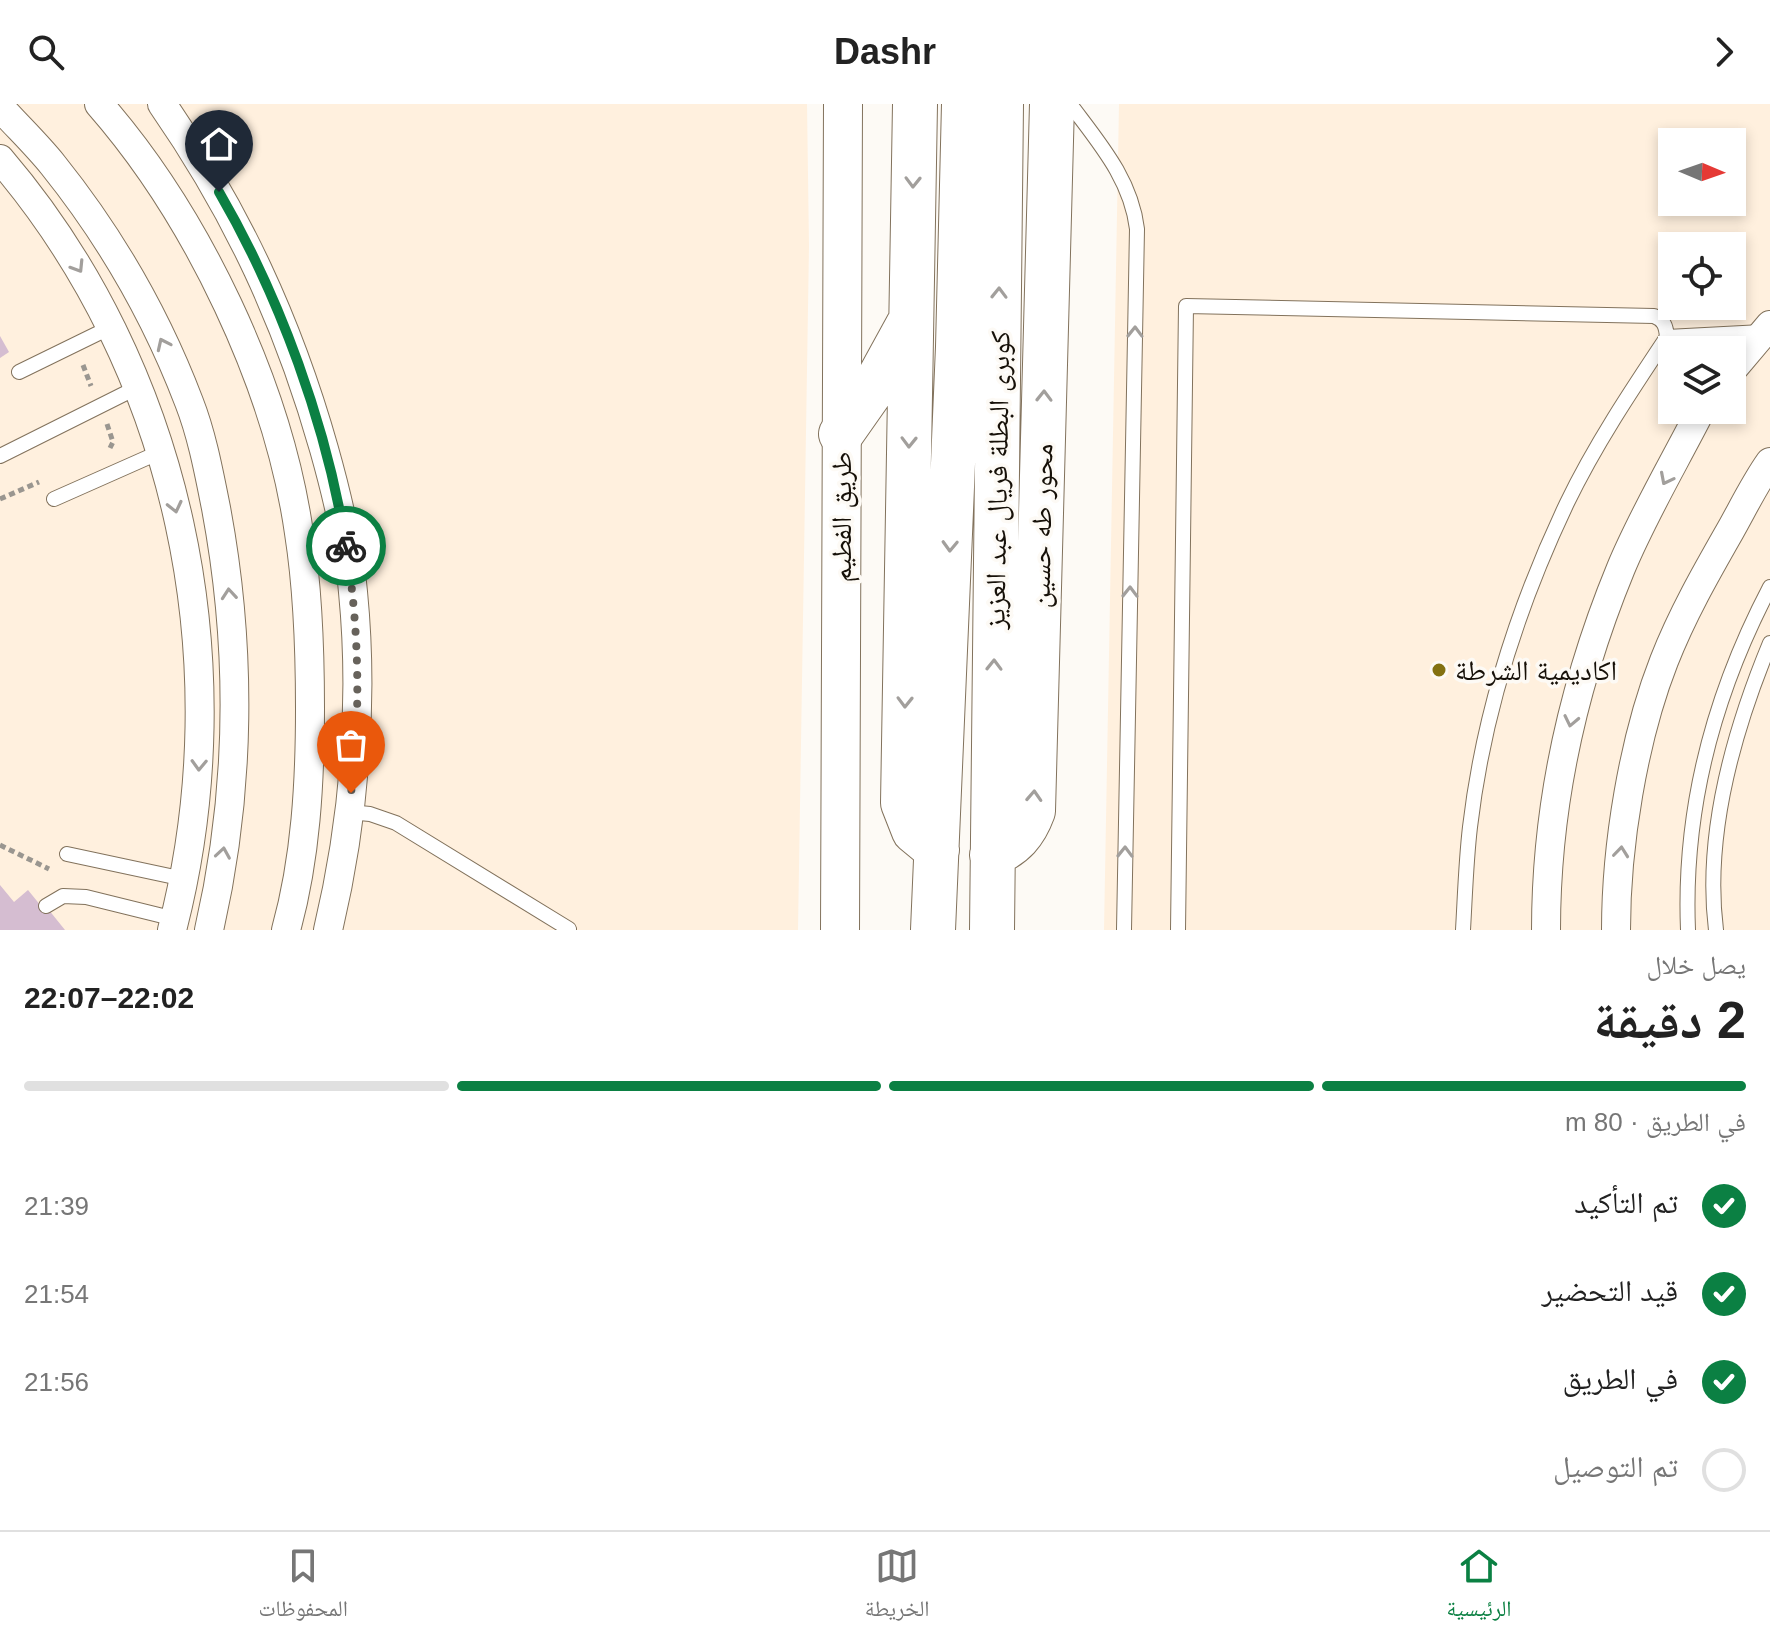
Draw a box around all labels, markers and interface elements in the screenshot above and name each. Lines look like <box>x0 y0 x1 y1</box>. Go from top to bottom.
icon: search <box>24 30 68 74</box>
icon: forward <box>1702 30 1746 74</box>
text: Dashr <box>834 31 936 72</box>
pin <box>185 110 253 192</box>
icon: home <box>197 122 241 166</box>
north arrow <box>1658 128 1746 216</box>
map controls <box>1658 128 1746 424</box>
one-way arrow <box>905 176 922 189</box>
button: locate <box>1658 232 1746 320</box>
one-way arrow <box>68 259 83 273</box>
one-way arrow <box>990 286 1008 299</box>
one-way arrow <box>1126 325 1144 338</box>
street label: كوبرى البطلة فريال عبد العزيز <box>979 330 1017 631</box>
button: layers <box>1658 336 1746 424</box>
one-way arrow <box>157 338 173 353</box>
one-way arrow <box>1036 389 1053 402</box>
one-way arrow <box>900 436 918 449</box>
street label: محور طه حسين <box>1025 443 1060 609</box>
street label: طريق الفطيم <box>826 451 860 583</box>
one-way arrow <box>1660 471 1676 486</box>
one-way arrow <box>166 500 183 514</box>
courier <box>306 506 386 586</box>
icon: bike <box>324 524 368 568</box>
one-way arrow <box>941 540 958 553</box>
one-way arrow <box>1121 585 1138 598</box>
one-way arrow <box>221 587 238 600</box>
place label: اكاديمية الشرطة <box>1455 655 1617 686</box>
one-way arrow <box>985 658 1003 671</box>
marker: اكاديمية الشرطة <box>1430 661 1448 679</box>
one-way arrow <box>896 696 914 709</box>
pin <box>317 711 385 793</box>
one-way arrow <box>1563 713 1580 727</box>
icon: bag <box>329 723 373 767</box>
one-way arrow <box>191 759 208 772</box>
one-way arrow <box>1025 789 1042 802</box>
one-way arrow <box>1116 845 1133 858</box>
one-way arrow <box>1613 845 1630 858</box>
one-way arrow <box>214 847 231 860</box>
text: يصل خلال <box>1646 950 1746 980</box>
text: 22:02–22:07 <box>24 981 194 1014</box>
text: 2 دقيقة <box>1593 991 1746 1049</box>
text: في الطريق · 80 m <box>1565 1107 1746 1137</box>
icon: check <box>1702 1184 1746 1228</box>
text: تم التأكيد <box>1574 1186 1678 1219</box>
text: 21:39 <box>24 1191 89 1221</box>
icon: check <box>1702 1272 1746 1316</box>
text: قيد التحضير <box>1542 1274 1678 1307</box>
text: 21:54 <box>24 1279 89 1309</box>
icon: check <box>1702 1360 1746 1404</box>
text: في الطريق <box>1562 1362 1678 1395</box>
text: 21:56 <box>24 1367 89 1397</box>
text: تم التوصيل <box>1553 1450 1678 1483</box>
tab: المحفوظات <box>258 1544 348 1630</box>
tab: الخريطة <box>865 1544 930 1630</box>
tab: الرئيسية <box>1446 1544 1512 1630</box>

